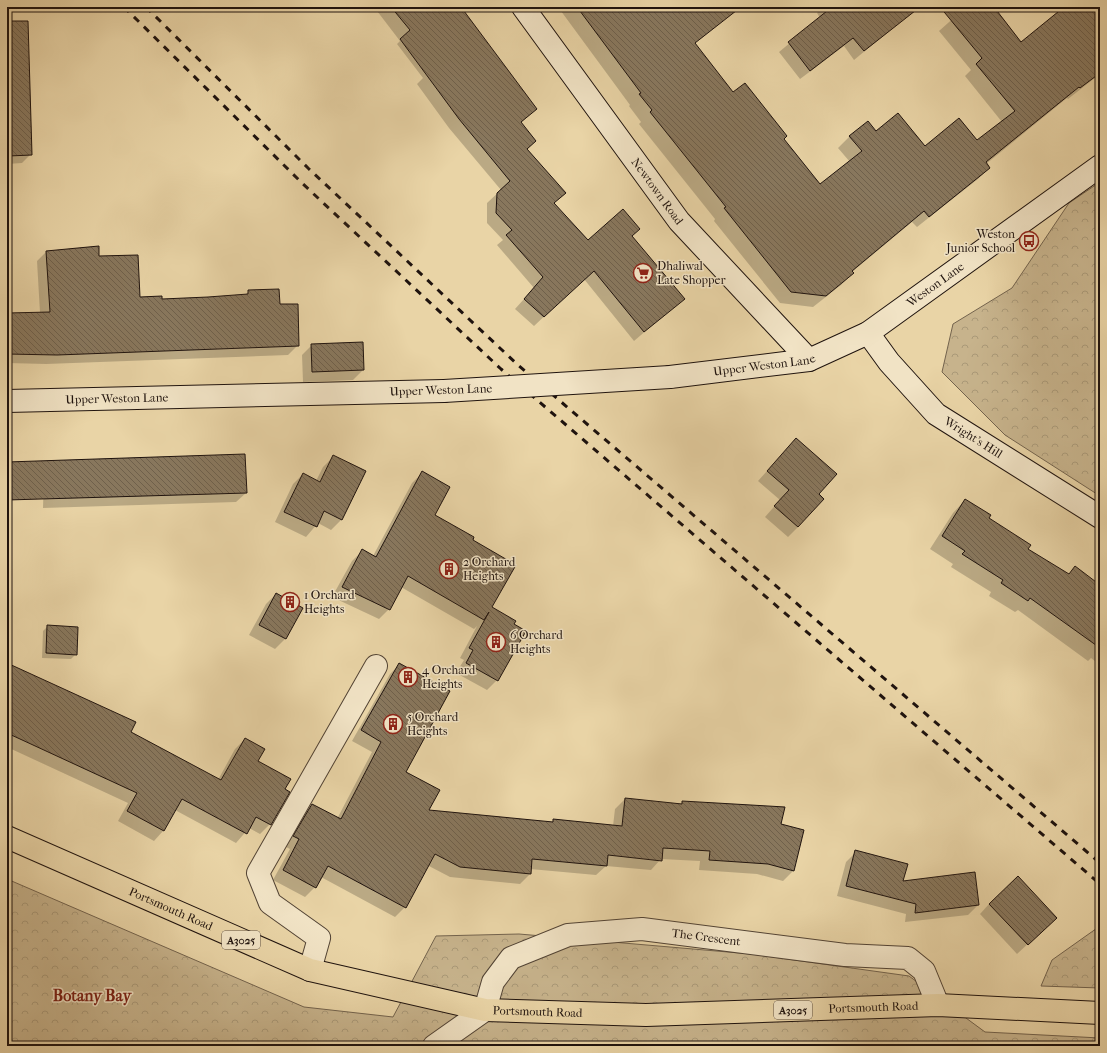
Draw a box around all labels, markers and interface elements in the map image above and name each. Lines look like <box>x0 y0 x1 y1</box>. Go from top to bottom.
street label: Newtown Road <box>628 155 687 228</box>
place label: Weston Junior School <box>945 227 1016 255</box>
bus stop icon: Weston Junior School <box>1018 230 1040 252</box>
place label: Dhaliwal Late Shopper <box>657 259 727 287</box>
street label: Weston Lane <box>903 259 967 310</box>
supermarket icon: Dhaliwal Late Shopper <box>632 262 654 284</box>
street label: Upper Weston Lane <box>712 351 818 379</box>
street label: Upper Weston Lane <box>389 381 493 399</box>
street label: Upper Weston Lane <box>65 390 169 407</box>
street label: Wright's Hill <box>941 413 1006 461</box>
place label: 2 Orchard Heights <box>463 555 516 583</box>
building icon: 2 Orchard Heights <box>438 558 460 580</box>
place label: 1 Orchard Heights <box>304 588 355 616</box>
building icon: 1 Orchard Heights <box>279 591 301 613</box>
place label: 6 Orchard Heights <box>510 628 563 656</box>
building icon: 6 Orchard Heights <box>485 631 507 653</box>
place label: 4 Orchard Heights <box>422 663 476 691</box>
building icon: 4 Orchard Heights <box>397 666 419 688</box>
place label: 5 Orchard Heights <box>407 710 459 738</box>
building icon: 5 Orchard Heights <box>382 713 404 735</box>
street label: Portsmouth Road <box>127 884 215 934</box>
street label: The Crescent <box>671 926 742 949</box>
road number: A3025 <box>222 931 260 949</box>
district label: Botany Bay <box>53 986 133 1006</box>
street label: Portsmouth Road <box>828 999 919 1016</box>
road number: A3025 <box>774 1001 812 1019</box>
street label: Portsmouth Road <box>492 1003 583 1020</box>

